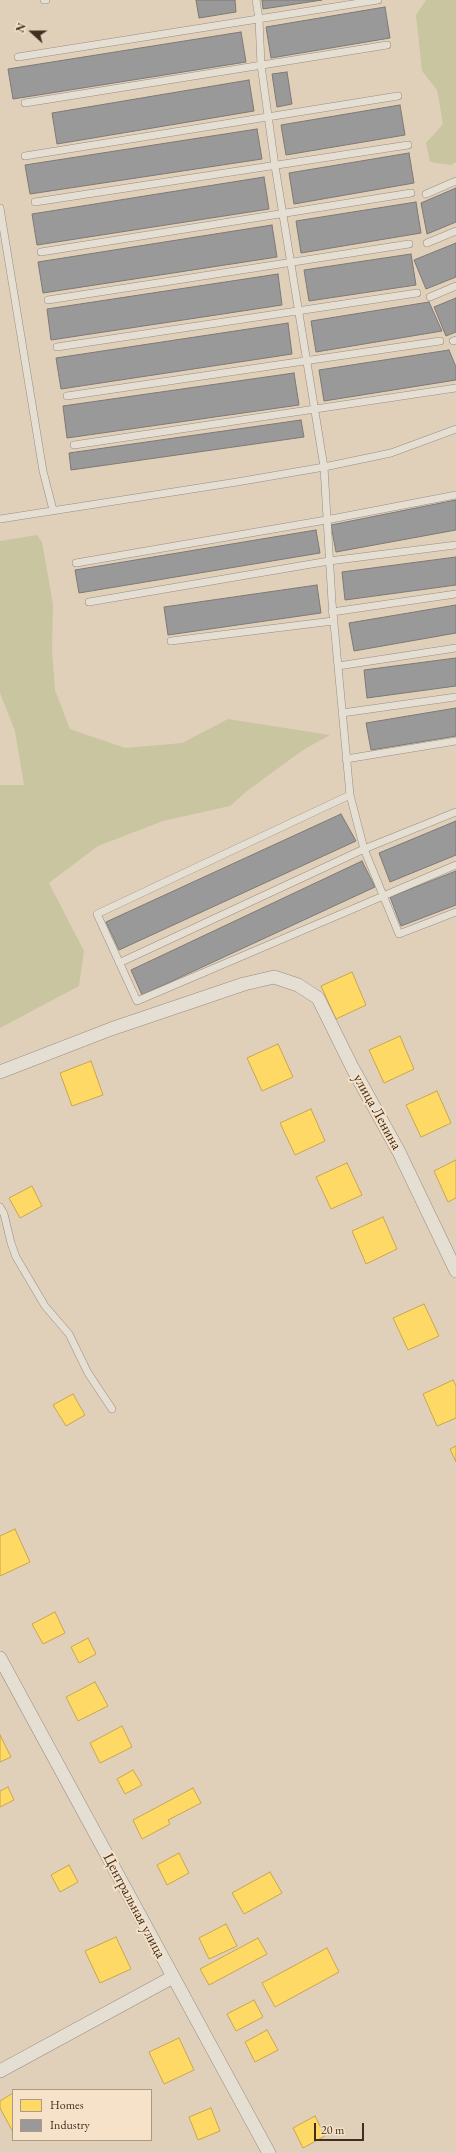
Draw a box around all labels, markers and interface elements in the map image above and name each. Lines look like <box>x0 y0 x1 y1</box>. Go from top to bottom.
north arrow <box>12 12 52 52</box>
text: N <box>13 21 29 34</box>
street label: улица Ленина <box>349 1071 405 1153</box>
street label: Центральная улица <box>99 1850 169 1962</box>
legend <box>12 2089 152 2141</box>
text: Homes <box>50 2097 84 2113</box>
scale bar <box>316 2115 366 2141</box>
text: Industry <box>50 2117 90 2133</box>
text: 20 m <box>321 2122 344 2138</box>

